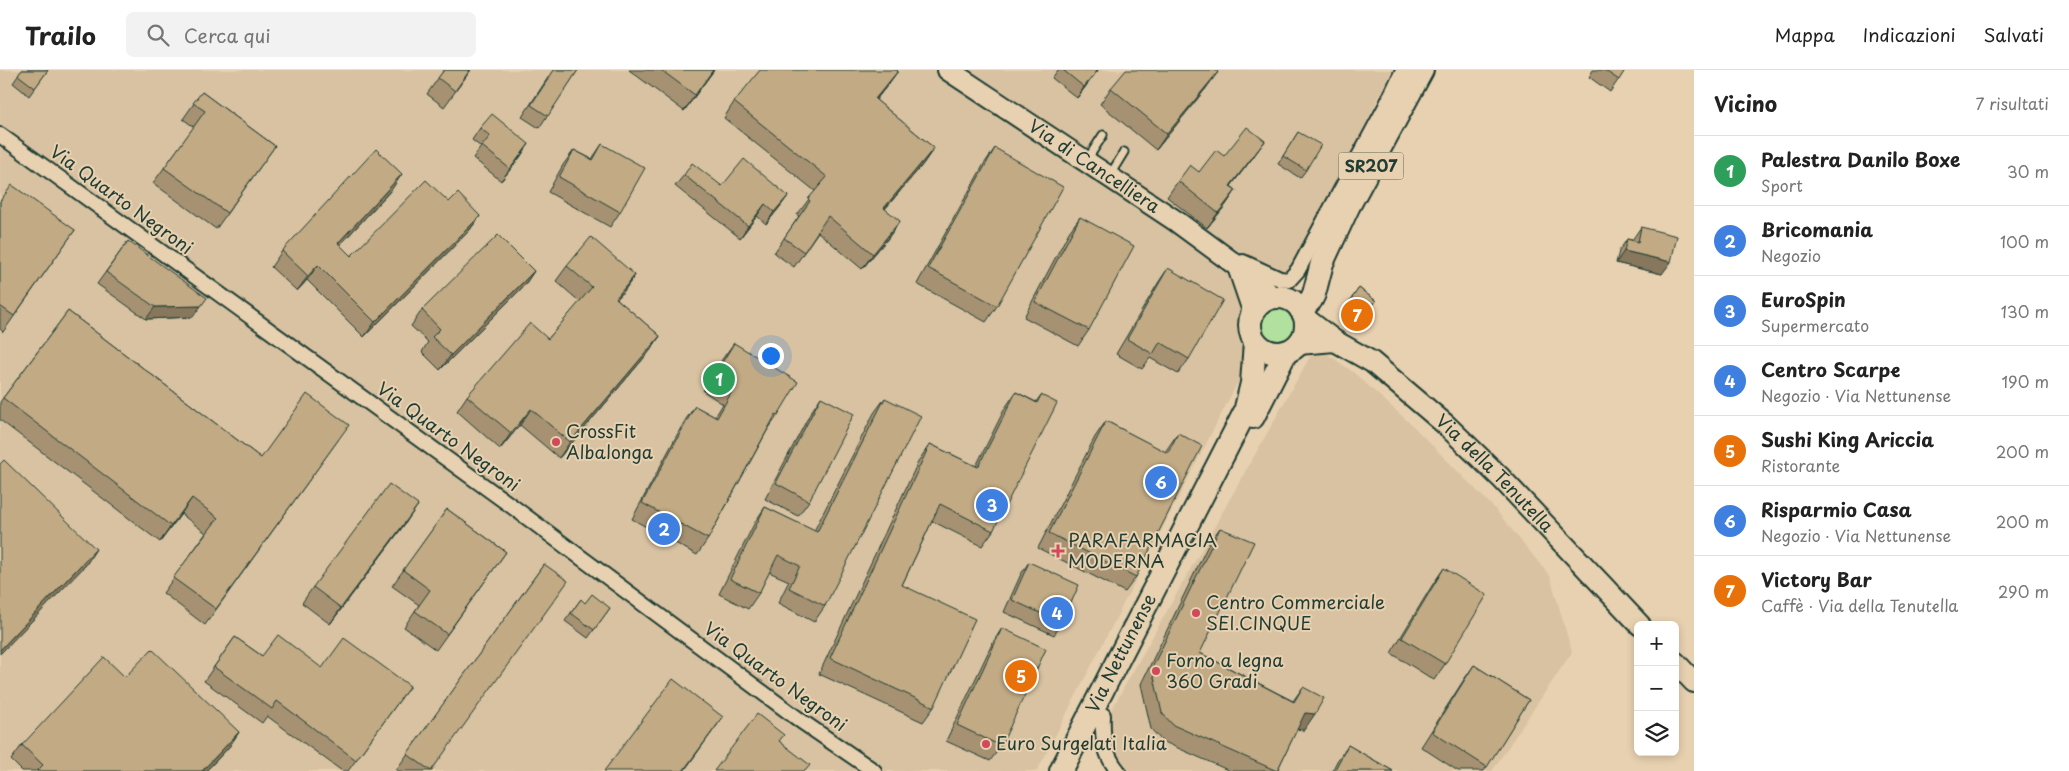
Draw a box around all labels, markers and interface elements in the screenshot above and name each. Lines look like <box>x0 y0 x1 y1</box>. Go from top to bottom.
search box <box>126 12 476 57</box>
text: Trailo <box>25 17 96 53</box>
icon: search <box>144 21 172 49</box>
text: Cerca qui <box>184 21 271 49</box>
text: Mappa <box>1775 21 1835 48</box>
text: Indicazioni <box>1863 21 1956 48</box>
text: Salvati <box>1984 21 2044 48</box>
text: Vicino <box>1714 87 1777 119</box>
text: 7 risultati <box>1975 91 2049 115</box>
street label: Via di Cancelliera <box>1023 112 1166 219</box>
street label: Via Quarto Negroni <box>45 138 199 260</box>
text: Palestra Danilo Boxe <box>1761 145 1960 173</box>
road number: SR207 <box>1338 152 1404 180</box>
text: 1 <box>1726 159 1734 183</box>
text: 30 m <box>2007 159 2049 183</box>
text: Sport <box>1761 173 1803 197</box>
text: Bricomania <box>1761 215 1873 243</box>
text: 2 <box>1724 229 1736 253</box>
text: 100 m <box>2000 229 2049 253</box>
text: Negozio <box>1761 243 1821 267</box>
text: EuroSpin <box>1761 285 1846 313</box>
pin: 7 <box>1341 296 1373 334</box>
text: 3 <box>1725 299 1735 323</box>
text: 130 m <box>2001 299 2049 323</box>
text: Supermercato <box>1761 313 1869 337</box>
your location <box>758 343 784 369</box>
text: Centro Scarpe <box>1761 355 1900 383</box>
pin: 1 <box>703 360 735 398</box>
text: 4 <box>1725 369 1735 393</box>
text: 190 m <box>2001 369 2049 393</box>
street label: Via Quarto Negroni <box>372 375 526 497</box>
text: Negozio · Via Nettunense <box>1761 383 1951 407</box>
street label: Via della Tenutella <box>1430 407 1561 538</box>
place label: CrossFit Albalonga <box>566 417 654 465</box>
text: Sushi King Ariccia <box>1761 425 1934 453</box>
marker: CrossFit Albalonga <box>550 436 562 448</box>
text: 5 <box>1725 439 1735 463</box>
text: 200 m <box>1996 439 2049 463</box>
text: Ristorante <box>1761 453 1840 477</box>
pin: 6 <box>1145 463 1177 501</box>
pin: 3 <box>976 486 1008 524</box>
text: Risparmio Casa <box>1761 495 1912 523</box>
text: 6 <box>1724 509 1736 533</box>
text: 200 m <box>1996 509 2049 533</box>
pin: 2 <box>648 510 680 548</box>
text: Negozio · Via Nettunense <box>1761 523 1951 547</box>
place label: PARAFARMACIA MODERNA <box>1068 526 1217 574</box>
marker: PARAFARMACIA MODERNA <box>1052 545 1064 557</box>
text: Victory Bar <box>1761 565 1872 593</box>
text: 7 <box>1725 579 1735 603</box>
text: 290 m <box>1998 579 2049 603</box>
street label: Via Nettunense <box>1078 588 1162 717</box>
place label: Centro Commerciale SEI.CINQUE <box>1206 588 1385 636</box>
text: Caffè · Via della Tenutella <box>1761 593 1958 617</box>
pin: 4 <box>1041 594 1073 632</box>
marker: Centro Commerciale SEI.CINQUE <box>1190 607 1202 619</box>
street label: Via Quarto Negroni <box>699 615 853 737</box>
map controls <box>1634 621 1679 756</box>
button: + <box>1634 621 1679 666</box>
place label: Forno a legna 360 Gradi <box>1166 646 1284 694</box>
pin: 5 <box>1005 657 1037 695</box>
marker: Forno a legna 360 Gradi <box>1150 665 1162 677</box>
button: − <box>1634 666 1679 711</box>
button: layers <box>1634 711 1679 756</box>
place label: Euro Surgelati Italia <box>996 729 1167 756</box>
marker: Euro Surgelati Italia <box>980 738 992 750</box>

